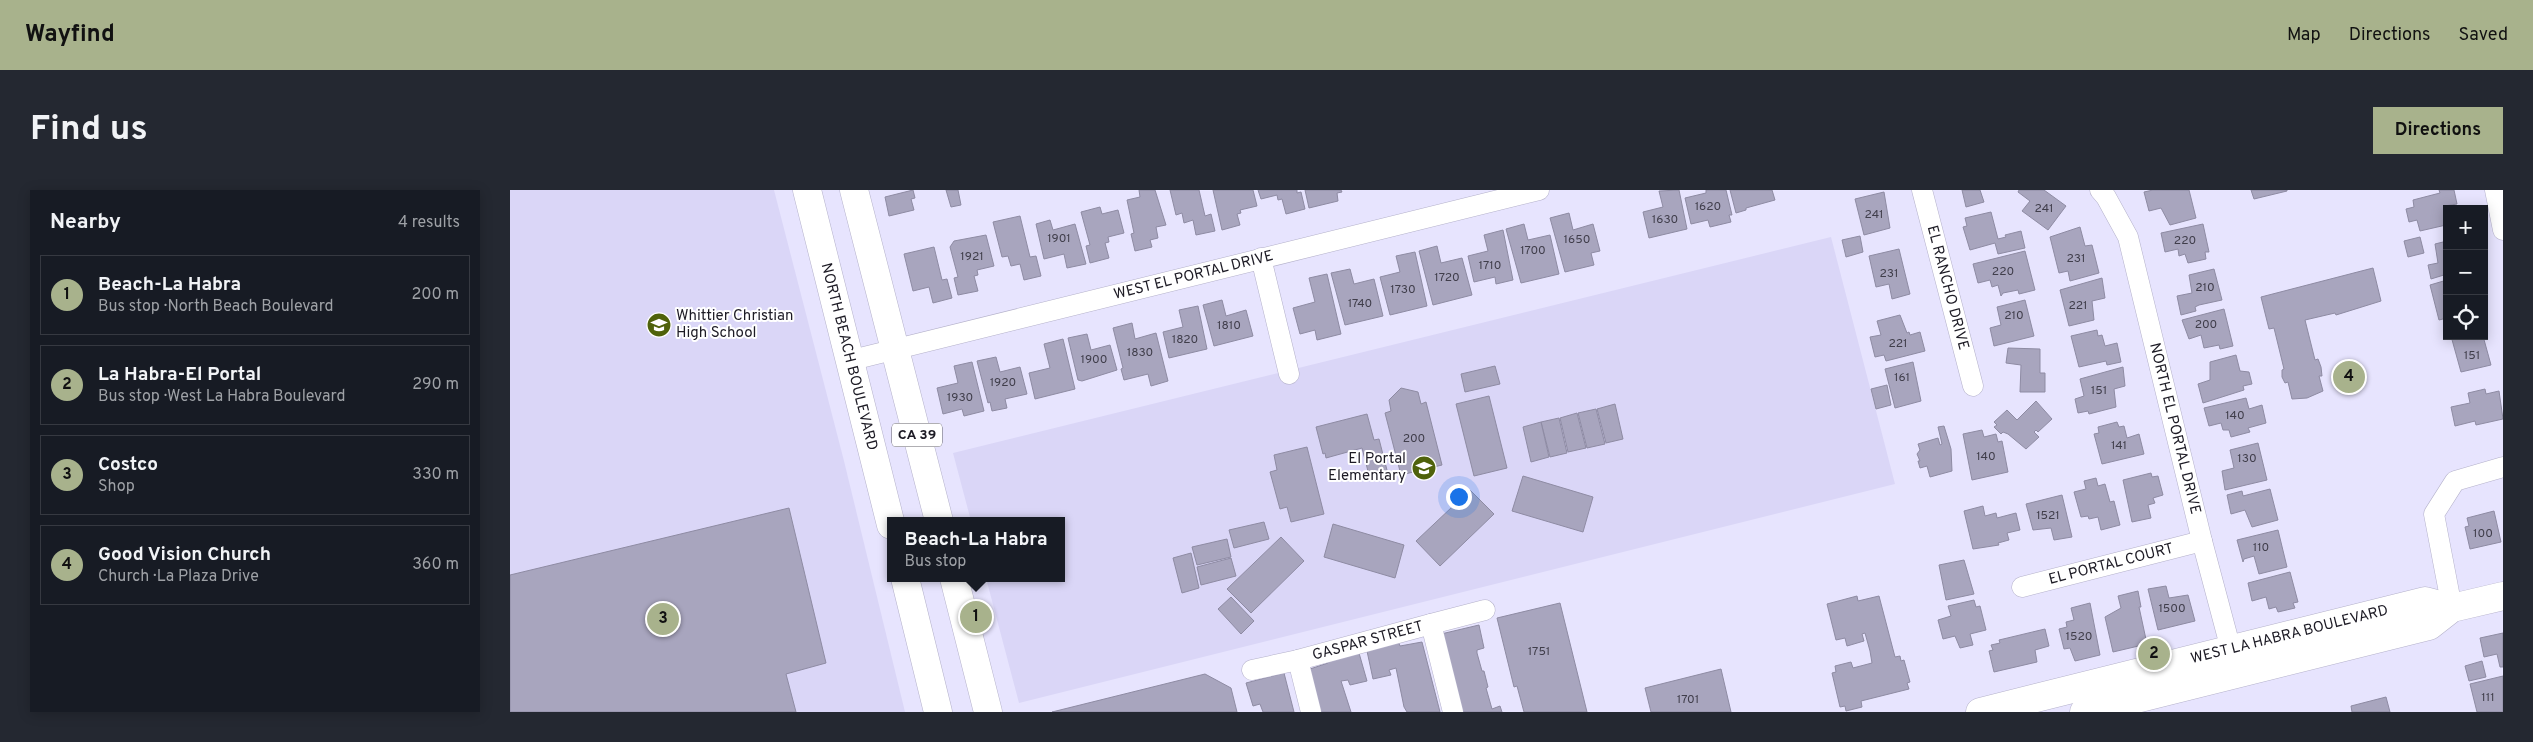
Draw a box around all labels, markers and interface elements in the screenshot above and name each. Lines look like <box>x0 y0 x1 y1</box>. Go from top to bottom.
text: Wayfind <box>25 20 115 50</box>
text: Map <box>2287 24 2321 47</box>
text: Directions <box>2349 24 2431 47</box>
text: Saved <box>2459 24 2508 47</box>
button: Directions <box>2373 107 2503 154</box>
text: Find us <box>30 108 148 152</box>
house number: 1620 <box>1695 199 1721 215</box>
house number: 241 <box>2034 201 2054 217</box>
map controls <box>2443 205 2488 340</box>
button: + <box>2443 205 2488 250</box>
house number: 241 <box>1864 207 1884 223</box>
text: Nearby <box>50 209 121 236</box>
house number: 1630 <box>1652 212 1678 228</box>
text: 4 results <box>398 213 460 233</box>
street label: EL RANCHO DRIVE <box>1922 223 1973 352</box>
house number: 1901 <box>1047 231 1071 247</box>
house number: 1650 <box>1564 232 1590 248</box>
house number: 220 <box>2174 233 2196 249</box>
house number: 1700 <box>1520 243 1546 259</box>
street label: WEST EL PORTAL DRIVE <box>1112 247 1275 304</box>
house number: 1921 <box>960 249 984 265</box>
button: − <box>2443 250 2488 295</box>
house number: 231 <box>2066 251 2086 267</box>
house number: 1710 <box>1478 258 1502 274</box>
street label: NORTH BEACH BOULEVARD <box>816 261 881 453</box>
house number: 220 <box>1992 264 2014 280</box>
house number: 231 <box>1879 266 1899 282</box>
house number: 1720 <box>1434 270 1460 286</box>
text: Beach-La Habra <box>98 273 241 297</box>
house number: 210 <box>2195 280 2215 296</box>
house number: 1730 <box>1390 282 1416 298</box>
text: 1 <box>64 285 70 305</box>
text: 200 m <box>411 285 459 305</box>
button: locate <box>2443 295 2488 340</box>
house number: 1740 <box>1348 296 1372 312</box>
text: Bus stop · North Beach Boulevard <box>98 297 334 317</box>
house number: 221 <box>2068 298 2088 314</box>
place label: Whittier Christian High School <box>676 307 794 343</box>
house number: 210 <box>2004 308 2024 324</box>
school or university icon: Whittier Christian High School <box>646 312 672 338</box>
house number: 200 <box>2195 317 2217 333</box>
house number: 1810 <box>1217 318 1241 334</box>
house number: 1820 <box>1172 332 1198 348</box>
house number: 221 <box>1888 336 1908 352</box>
street label: NORTH EL PORTAL DRIVE <box>2145 341 2205 516</box>
house number: 1830 <box>1127 345 1153 361</box>
house number: 151 <box>2464 348 2480 364</box>
house number: 1900 <box>1081 352 1107 368</box>
pin: 4 <box>2333 358 2365 396</box>
text: La Habra-El Portal <box>98 363 261 387</box>
house number: 161 <box>1894 370 1910 386</box>
text: 2 <box>62 375 72 395</box>
text: 290 m <box>412 375 459 395</box>
house number: 1920 <box>990 375 1016 391</box>
house number: 151 <box>2091 383 2107 399</box>
text: Bus stop · West La Habra Boulevard <box>98 387 345 407</box>
house number: 1930 <box>947 390 973 406</box>
house number: 140 <box>2225 408 2245 424</box>
road number: CA 39 <box>892 424 942 446</box>
house number: 200 <box>1403 431 1425 447</box>
house number: 141 <box>2111 438 2127 454</box>
house number: 140 <box>1976 449 1996 465</box>
place label: El Portal Elementary <box>1328 450 1406 486</box>
house number: 130 <box>2237 451 2257 467</box>
text: Costco <box>98 453 158 477</box>
school or university icon: El Portal Elementary <box>1411 455 1437 481</box>
text: 3 <box>62 465 72 485</box>
text: 330 m <box>412 465 459 485</box>
text: Shop <box>98 477 135 497</box>
your location <box>1446 484 1472 510</box>
house number: 1521 <box>2036 508 2060 524</box>
popup <box>887 517 1065 582</box>
house number: 100 <box>2473 526 2493 542</box>
text: Beach-La Habra <box>904 528 1048 552</box>
street label: EL PORTAL COURT <box>2047 539 2176 589</box>
house number: 110 <box>2253 540 2269 556</box>
text: Good Vision Church <box>98 543 271 567</box>
text: Bus stop <box>904 552 966 572</box>
text: 4 <box>62 555 72 575</box>
text: 360 m <box>412 555 459 575</box>
text: Church · La Plaza Drive <box>98 567 259 587</box>
pin: 1 <box>960 598 992 636</box>
pin: 3 <box>647 600 679 638</box>
house number: 1500 <box>2158 601 2186 617</box>
street label: WEST LA HABRA BOULEVARD <box>2189 601 2390 669</box>
street label: GASPAR STREET <box>1310 617 1426 665</box>
house number: 1520 <box>2066 629 2092 645</box>
pin: 2 <box>2138 635 2170 673</box>
house number: 1751 <box>1528 644 1550 660</box>
house number: 111 <box>2481 690 2495 706</box>
house number: 1701 <box>1677 692 1699 708</box>

